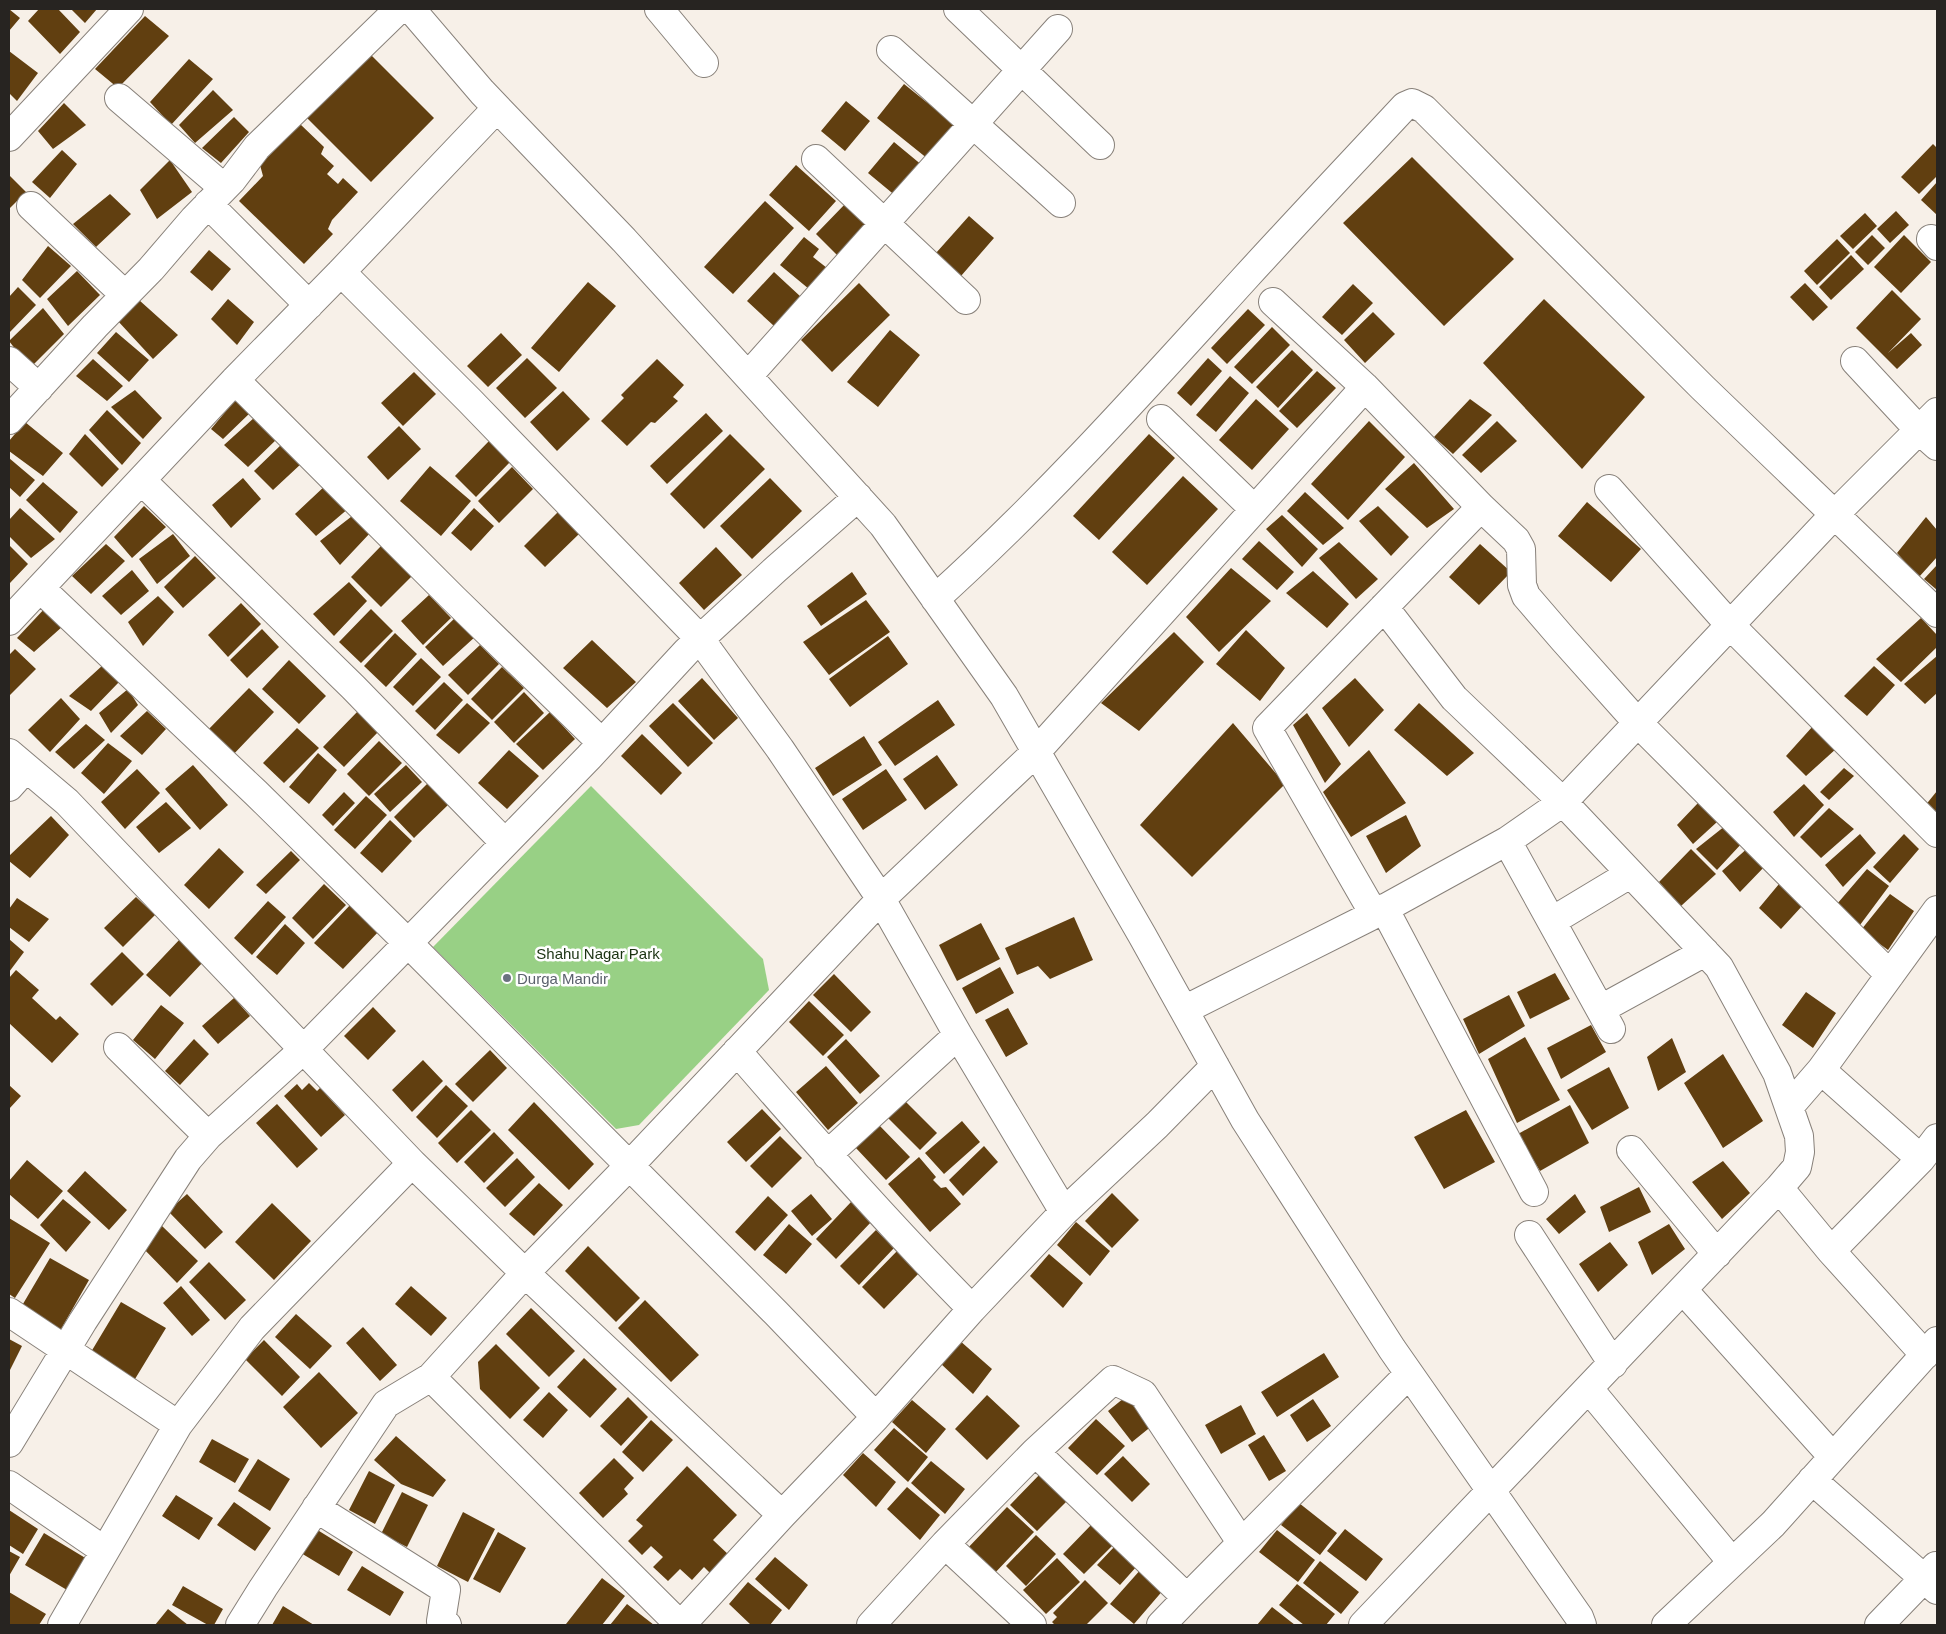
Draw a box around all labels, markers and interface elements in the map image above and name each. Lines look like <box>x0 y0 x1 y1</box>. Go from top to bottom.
park label: Shahu Nagar Park <box>536 945 660 962</box>
place label: Durga Mandir <box>517 970 608 987</box>
marker: Durga Mandir <box>501 972 513 984</box>

